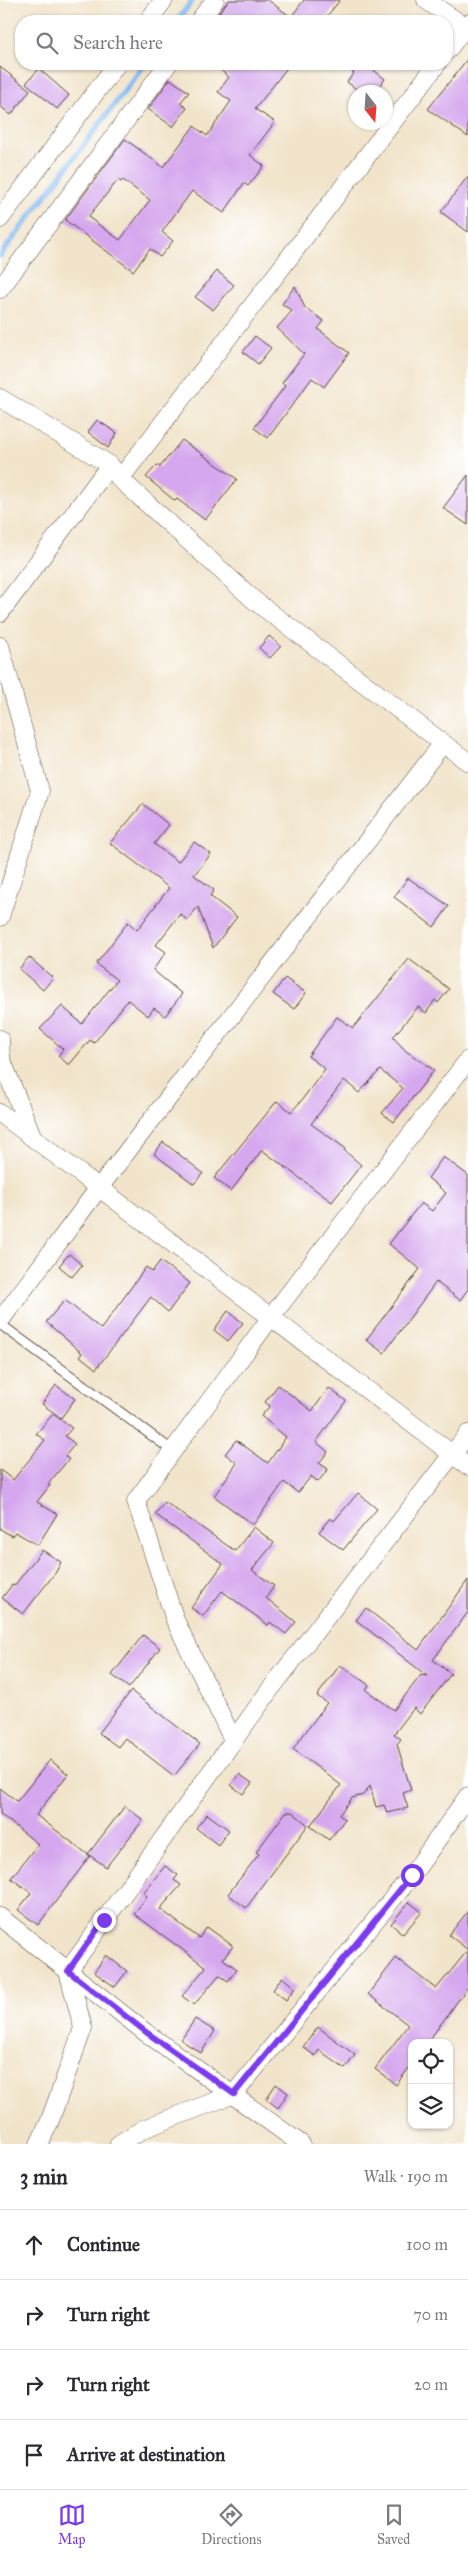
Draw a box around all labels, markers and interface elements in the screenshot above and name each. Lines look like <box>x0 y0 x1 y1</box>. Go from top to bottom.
search box <box>15 15 453 70</box>
icon: search <box>33 29 61 57</box>
text: Search here <box>73 31 163 54</box>
north arrow <box>348 85 393 130</box>
route start <box>401 1864 424 1887</box>
route end <box>93 1909 116 1932</box>
map controls <box>408 2039 453 2129</box>
button: locate <box>408 2039 453 2084</box>
button: layers <box>408 2084 453 2129</box>
text: 3 min <box>20 2164 68 2190</box>
text: Walk · 190 m <box>364 2167 448 2186</box>
icon: ahead <box>20 2231 48 2259</box>
text: Continue <box>67 2233 140 2256</box>
text: 100 m <box>406 2235 448 2254</box>
icon: right <box>20 2301 48 2329</box>
text: Turn right <box>67 2303 150 2326</box>
text: 70 m <box>413 2305 448 2324</box>
icon: right <box>20 2371 48 2399</box>
text: Turn right <box>67 2373 150 2396</box>
text: 20 m <box>414 2375 448 2394</box>
icon: arrive <box>20 2441 48 2469</box>
text: Arrive at destination <box>67 2443 225 2466</box>
tab: Map <box>58 2501 86 2548</box>
tab: Directions <box>201 2501 262 2548</box>
tab: Saved <box>377 2501 410 2548</box>

